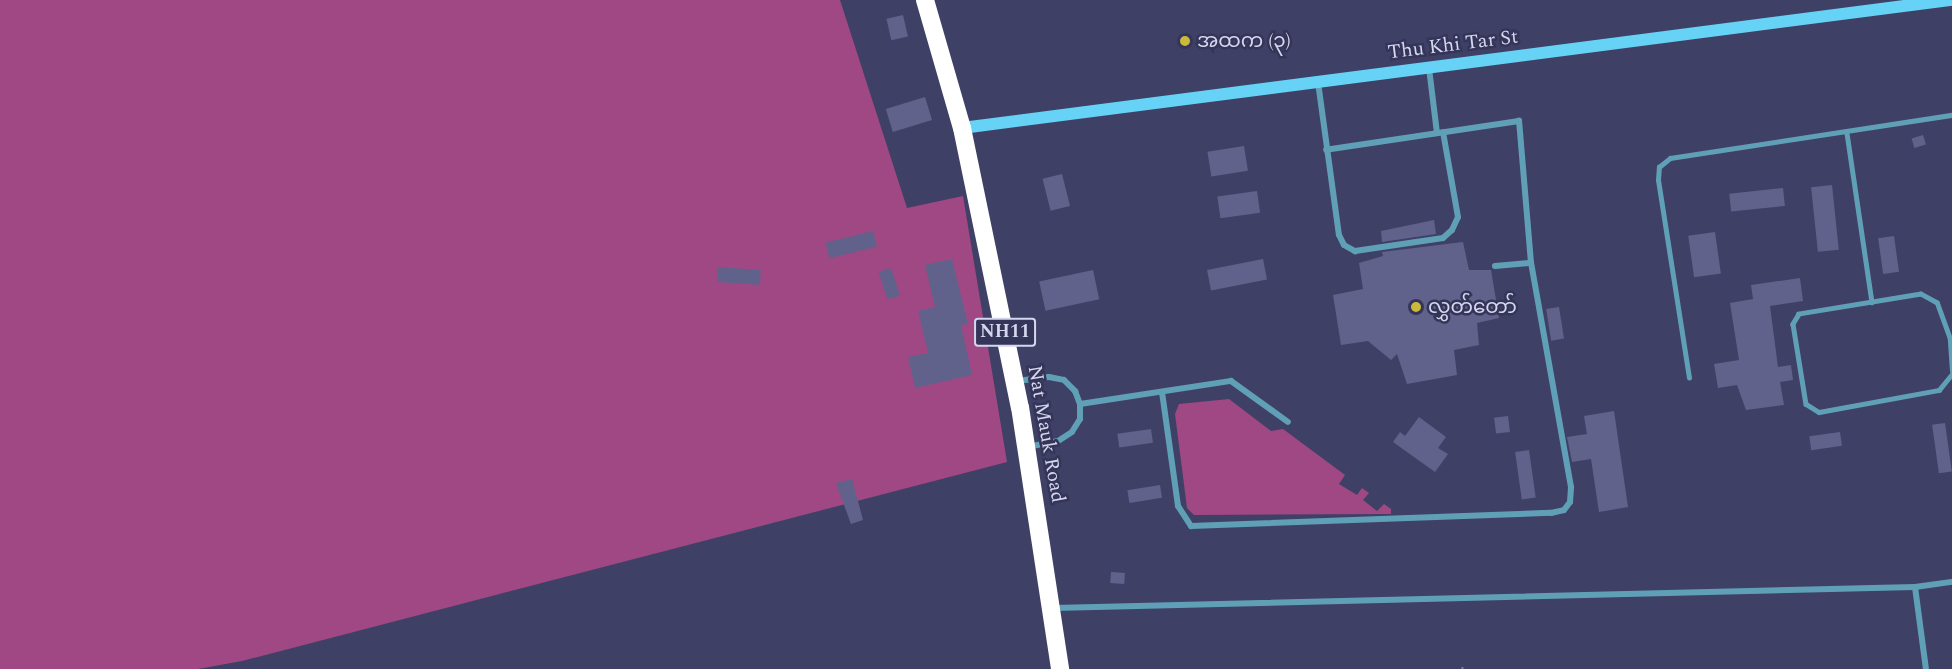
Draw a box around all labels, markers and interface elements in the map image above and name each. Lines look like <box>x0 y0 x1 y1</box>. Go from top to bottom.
street label: Thu Khi Tar St <box>1386 25 1520 65</box>
place label: အထက (၃) <box>1197 29 1291 53</box>
marker: အထက (၃) <box>1178 34 1192 48</box>
place label: လွှတ်တော် <box>1428 295 1517 319</box>
marker: လွှတ်တော် <box>1409 300 1423 314</box>
road number: NH11 <box>974 317 1036 347</box>
street label: Nat Mauk Road <box>1022 363 1070 505</box>

